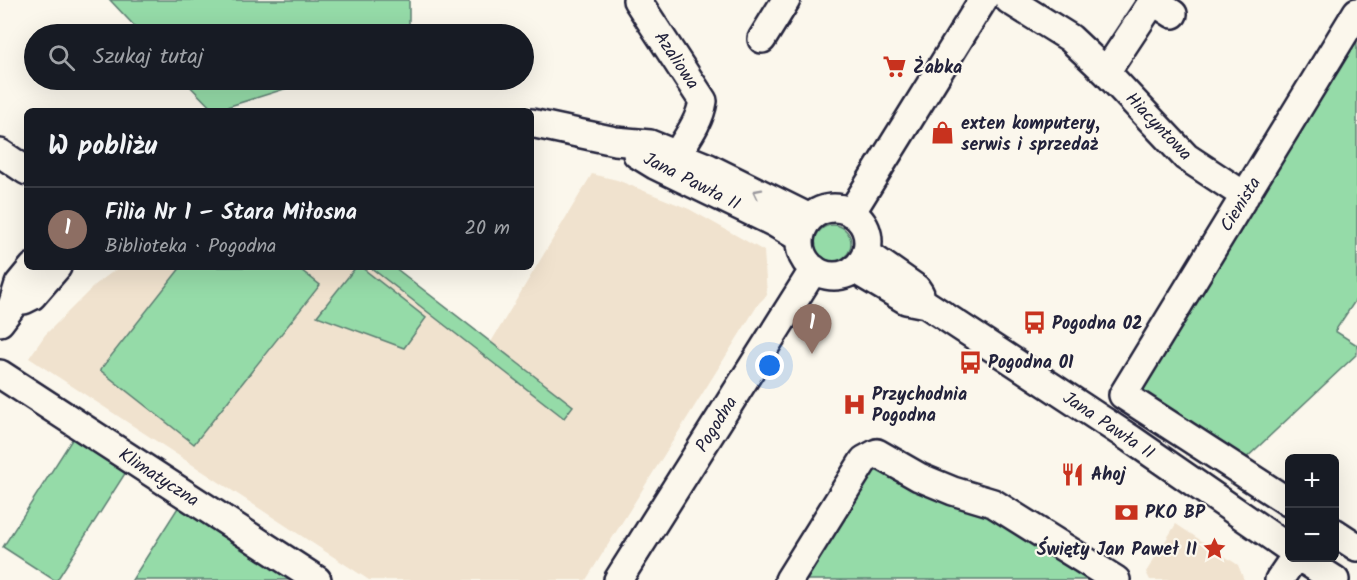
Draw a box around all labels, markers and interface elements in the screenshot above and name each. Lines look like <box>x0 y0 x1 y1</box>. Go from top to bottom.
search box <box>24 24 534 90</box>
street label: Azaliowa <box>646 26 706 96</box>
text: Szukaj tutaj <box>93 40 204 75</box>
icon: search <box>45 41 78 74</box>
supermarket icon: Żabka <box>882 54 908 80</box>
place label: Żabka <box>913 54 962 83</box>
street label: Hiacyntowa <box>1117 86 1198 168</box>
place label: exten komputery, serwis i sprzedaż <box>961 110 1100 160</box>
shop icon: exten komputery, serwis i sprzedaż <box>930 120 956 146</box>
text: W pobliżu <box>48 126 157 168</box>
street label: Jana Pawła II <box>638 145 745 219</box>
street label: Cienista <box>1213 172 1269 238</box>
one-way arrow <box>753 188 764 200</box>
text: Filia Nr 1 – Stara Miłosna <box>105 196 357 231</box>
text: 1 <box>64 213 71 245</box>
text: 20 m <box>464 213 510 245</box>
text: Biblioteka · Pogodna <box>105 231 277 263</box>
pin: 1 <box>792 304 832 354</box>
bus stop icon: Pogodna 02 <box>1021 310 1047 336</box>
place label: Pogodna 02 <box>1052 310 1142 339</box>
bus stop icon: Pogodna 01 <box>957 349 983 375</box>
place label: Pogodna 01 <box>988 349 1074 378</box>
your location <box>755 351 784 380</box>
place label: Przychodnia Pogodna <box>872 381 967 431</box>
street label: Jana Pawła II <box>1056 385 1160 468</box>
street label: Pogodna <box>689 391 746 459</box>
hospital icon: Przychodnia Pogodna <box>841 391 867 417</box>
street label: Klimatyczna <box>112 441 204 515</box>
map controls <box>1285 454 1339 562</box>
button: + <box>1285 454 1339 508</box>
restaurant icon: Ahoj <box>1060 461 1086 487</box>
place label: Ahoj <box>1091 461 1127 490</box>
bank icon: PKO BP <box>1114 499 1140 525</box>
place label: PKO BP <box>1145 499 1206 528</box>
button: − <box>1285 508 1339 562</box>
place label: Święty Jan Paweł II <box>1037 536 1197 565</box>
place icon: Święty Jan Paweł II <box>1202 536 1228 562</box>

